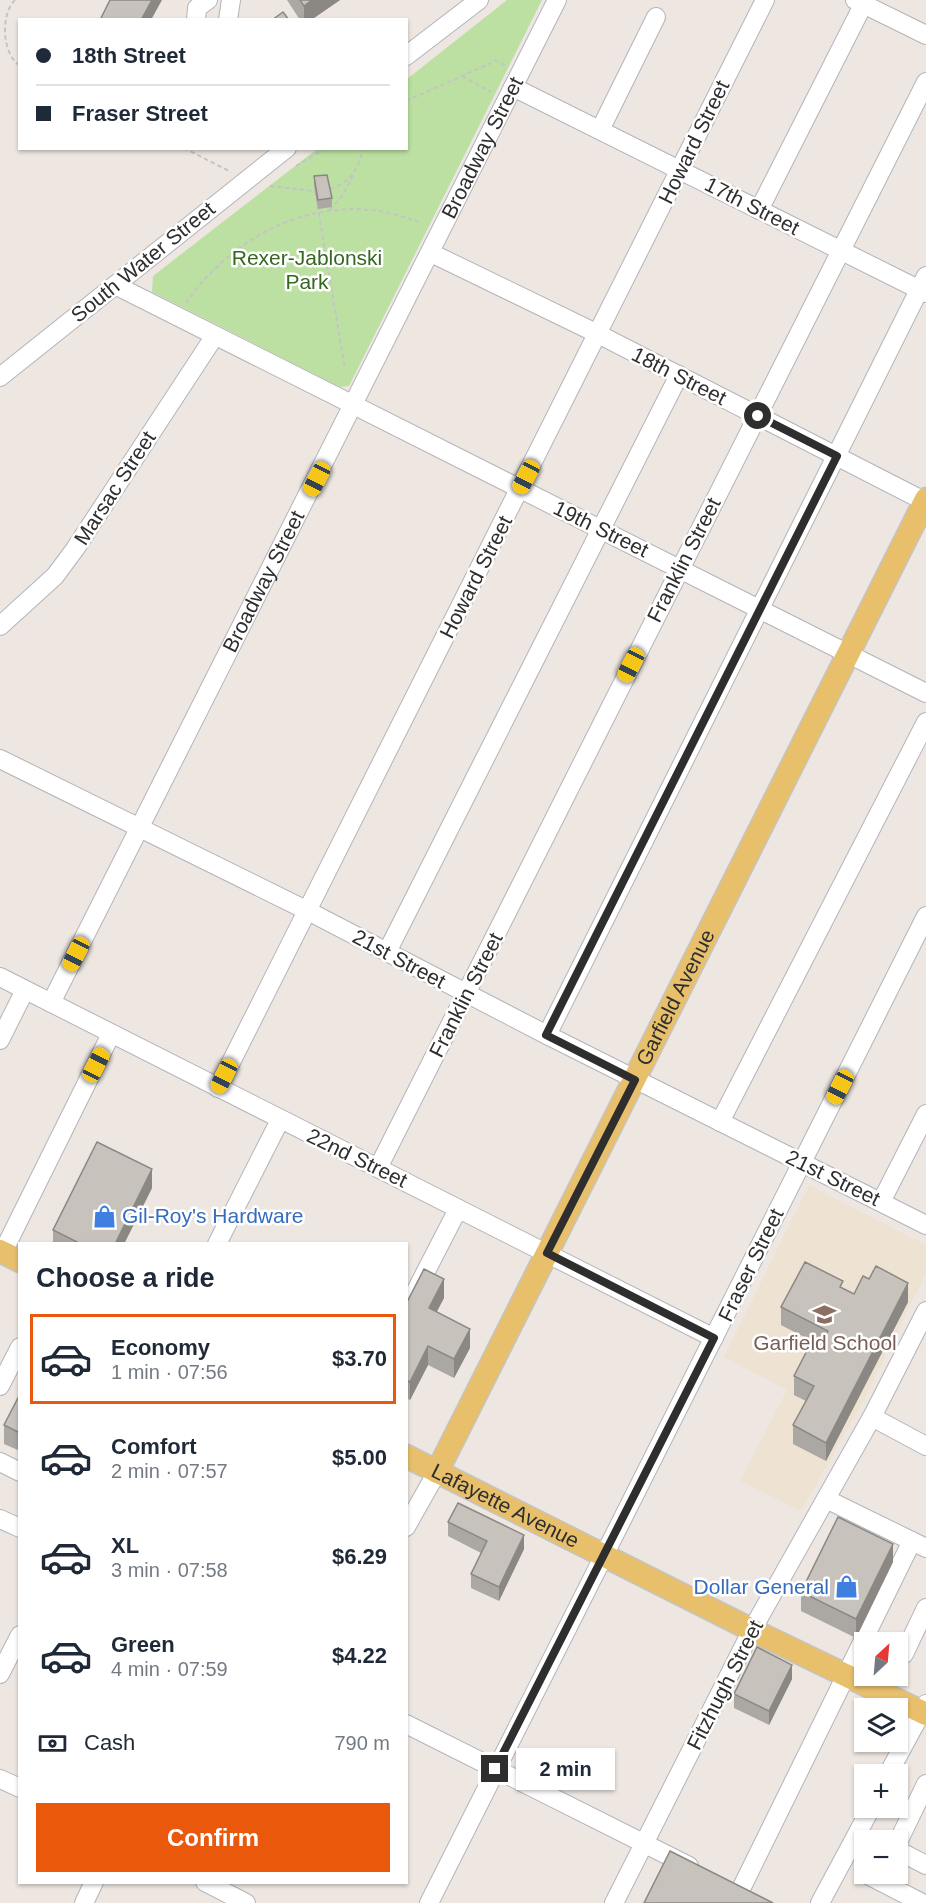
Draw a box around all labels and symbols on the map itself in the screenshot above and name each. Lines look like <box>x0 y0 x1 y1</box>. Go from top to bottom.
street label: Broadway Street <box>437 73 527 222</box>
street label: Howard Street <box>654 76 733 207</box>
street label: 17th Street <box>701 172 803 239</box>
street label: South Water Street <box>66 197 219 326</box>
park label: Rexer-Jablonski Park <box>232 246 382 293</box>
street label: 18th Street <box>628 342 730 409</box>
route start <box>744 402 771 429</box>
street label: Marsac Street <box>69 427 160 549</box>
car <box>510 457 542 497</box>
car <box>301 459 333 499</box>
street label: Franklin Street <box>642 494 725 626</box>
street label: 19th Street <box>550 496 653 561</box>
street label: Broadway Street <box>218 507 308 656</box>
street label: Howard Street <box>435 512 516 642</box>
car <box>615 645 647 685</box>
street label: 21st Street <box>349 925 450 993</box>
street label: Garfield Avenue <box>631 926 719 1069</box>
street label: Franklin Street <box>424 929 507 1061</box>
car <box>60 934 92 974</box>
car <box>80 1045 112 1085</box>
car <box>208 1056 240 1096</box>
car <box>824 1067 856 1107</box>
street label: 22nd Street <box>303 1123 411 1192</box>
street label: 21st Street <box>783 1145 884 1210</box>
shop icon: Gil-Roy's Hardware <box>91 1203 117 1229</box>
place label: Gil-Roy's Hardware <box>122 1204 303 1227</box>
street label: Fraser Street <box>713 1205 788 1325</box>
school or university icon: Garfield School <box>812 1302 838 1328</box>
place label: Garfield School <box>753 1331 897 1354</box>
street label: Lafayette Avenue <box>428 1459 583 1552</box>
shop icon: Dollar General <box>834 1574 860 1600</box>
place label: Dollar General <box>694 1575 829 1598</box>
street label: Fitzhugh Street <box>682 1616 767 1753</box>
north arrow <box>854 1632 908 1686</box>
callout: 2 min <box>516 1748 615 1790</box>
route end <box>481 1755 508 1782</box>

